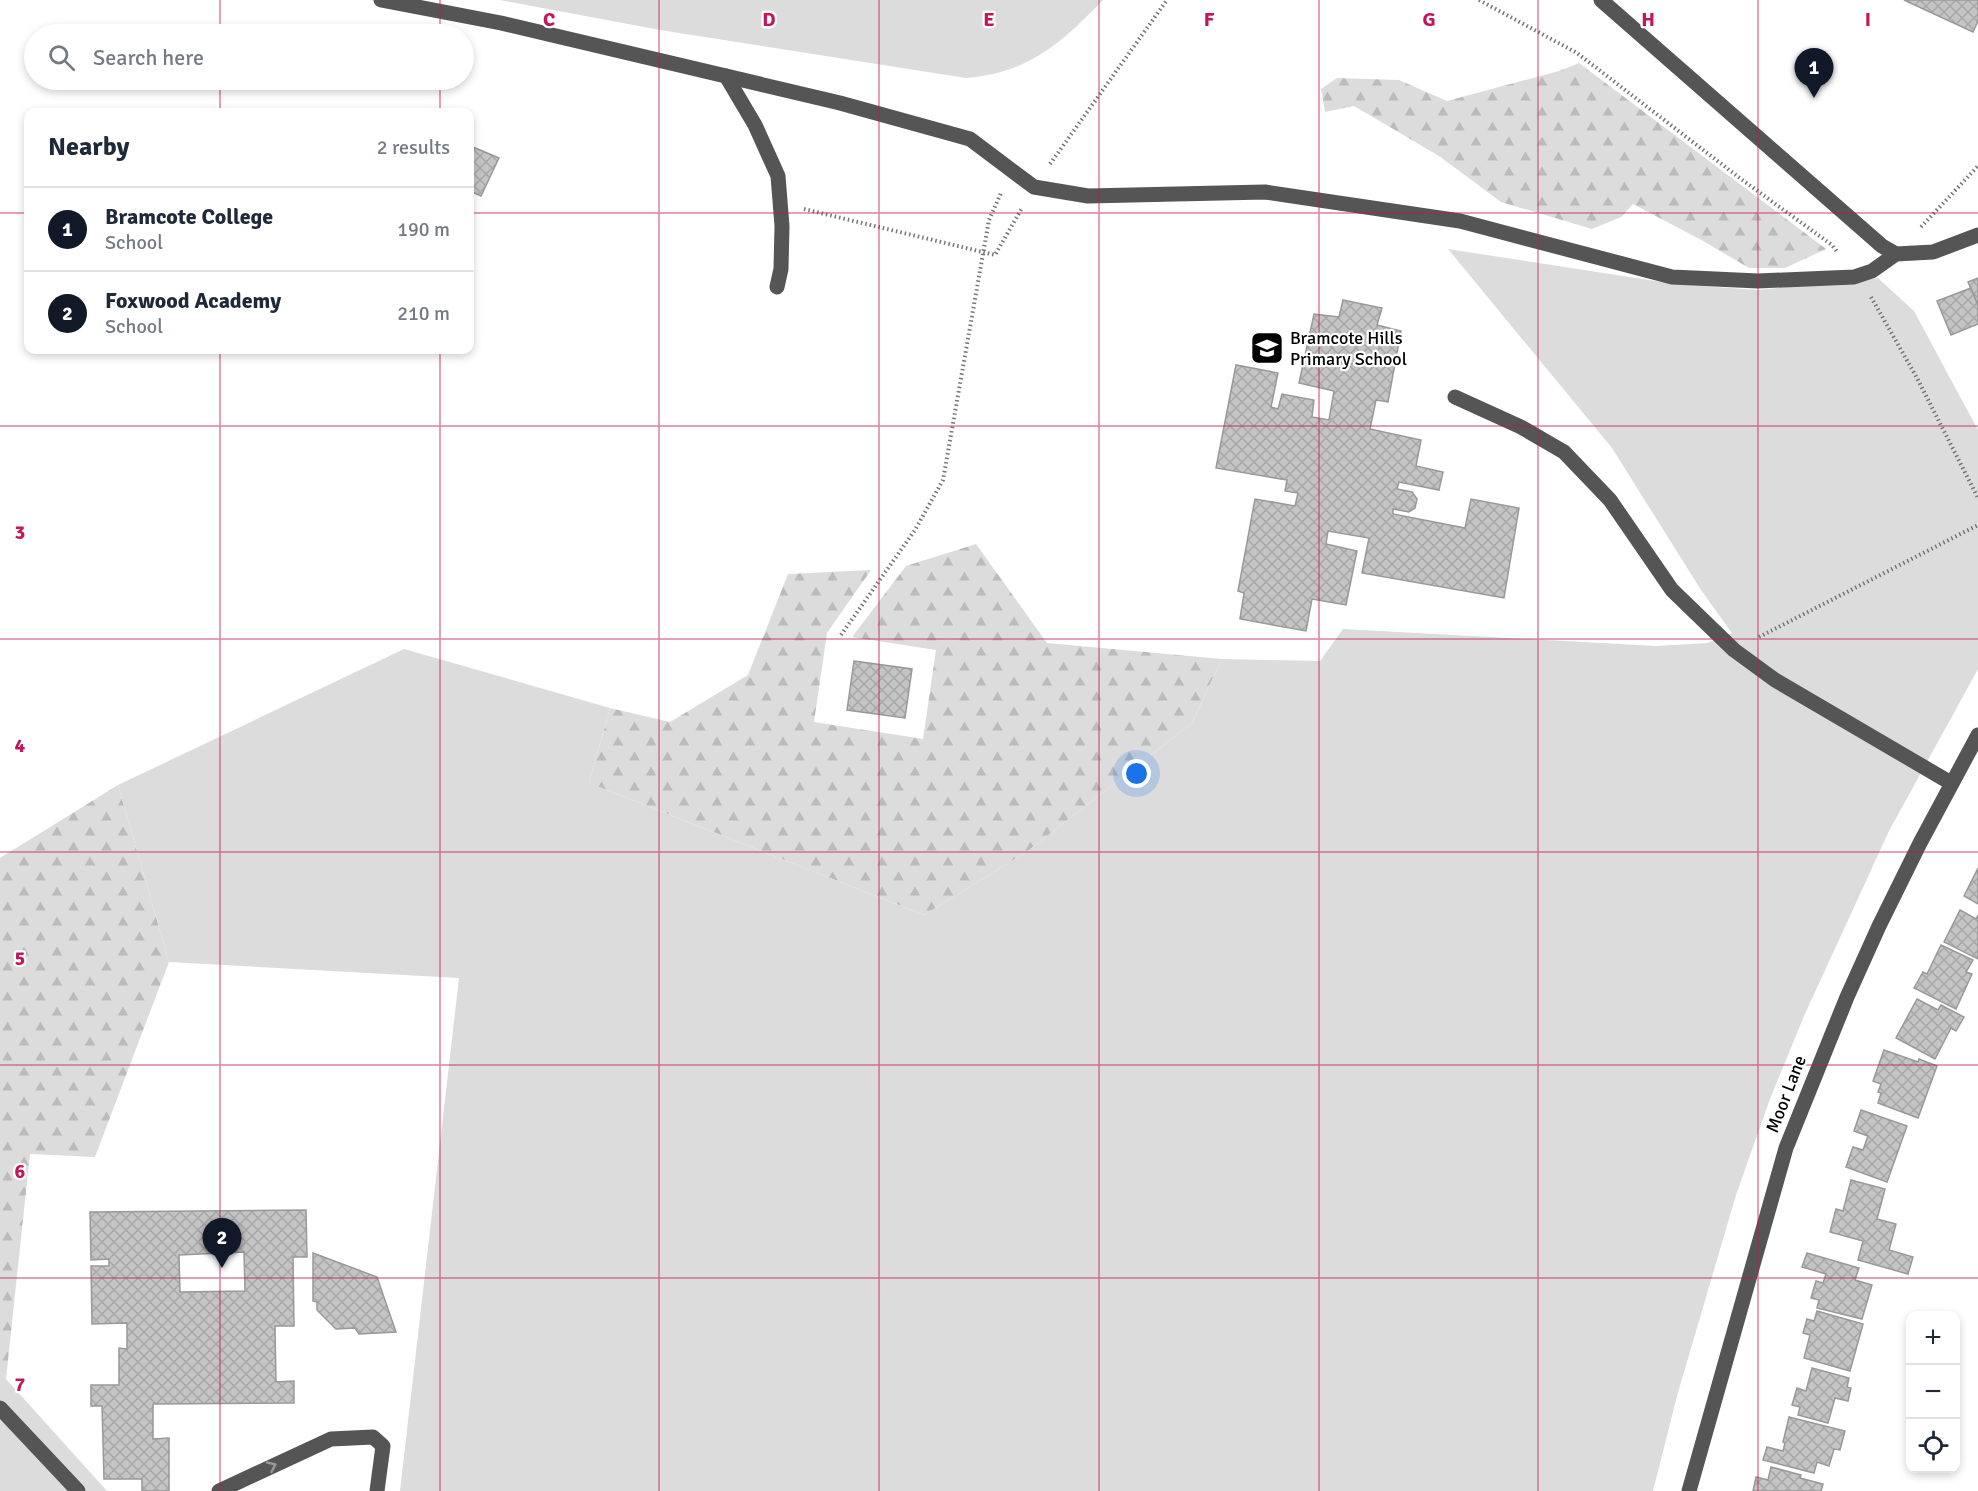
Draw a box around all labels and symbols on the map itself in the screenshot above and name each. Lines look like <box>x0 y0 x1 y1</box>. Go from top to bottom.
text: C <box>543 7 555 32</box>
text: D <box>762 7 776 32</box>
text: E <box>983 7 995 32</box>
text: F <box>1204 7 1215 32</box>
text: G <box>1422 7 1436 32</box>
text: H <box>1641 7 1655 32</box>
text: I <box>1865 7 1871 32</box>
pin: 1 <box>1794 48 1834 98</box>
place label: Bramcote Hills Primary School <box>1290 327 1407 370</box>
school or university icon: Bramcote Hills Primary School <box>1249 330 1285 366</box>
text: 3 <box>15 520 25 545</box>
text: 4 <box>15 733 26 758</box>
your location <box>1122 759 1151 788</box>
text: 5 <box>15 946 25 971</box>
street label: Moor Lane <box>1761 1052 1811 1136</box>
text: 6 <box>15 1159 26 1184</box>
pin: 2 <box>202 1218 242 1268</box>
text: 7 <box>15 1372 26 1397</box>
one-way arrow <box>265 1462 276 1474</box>

